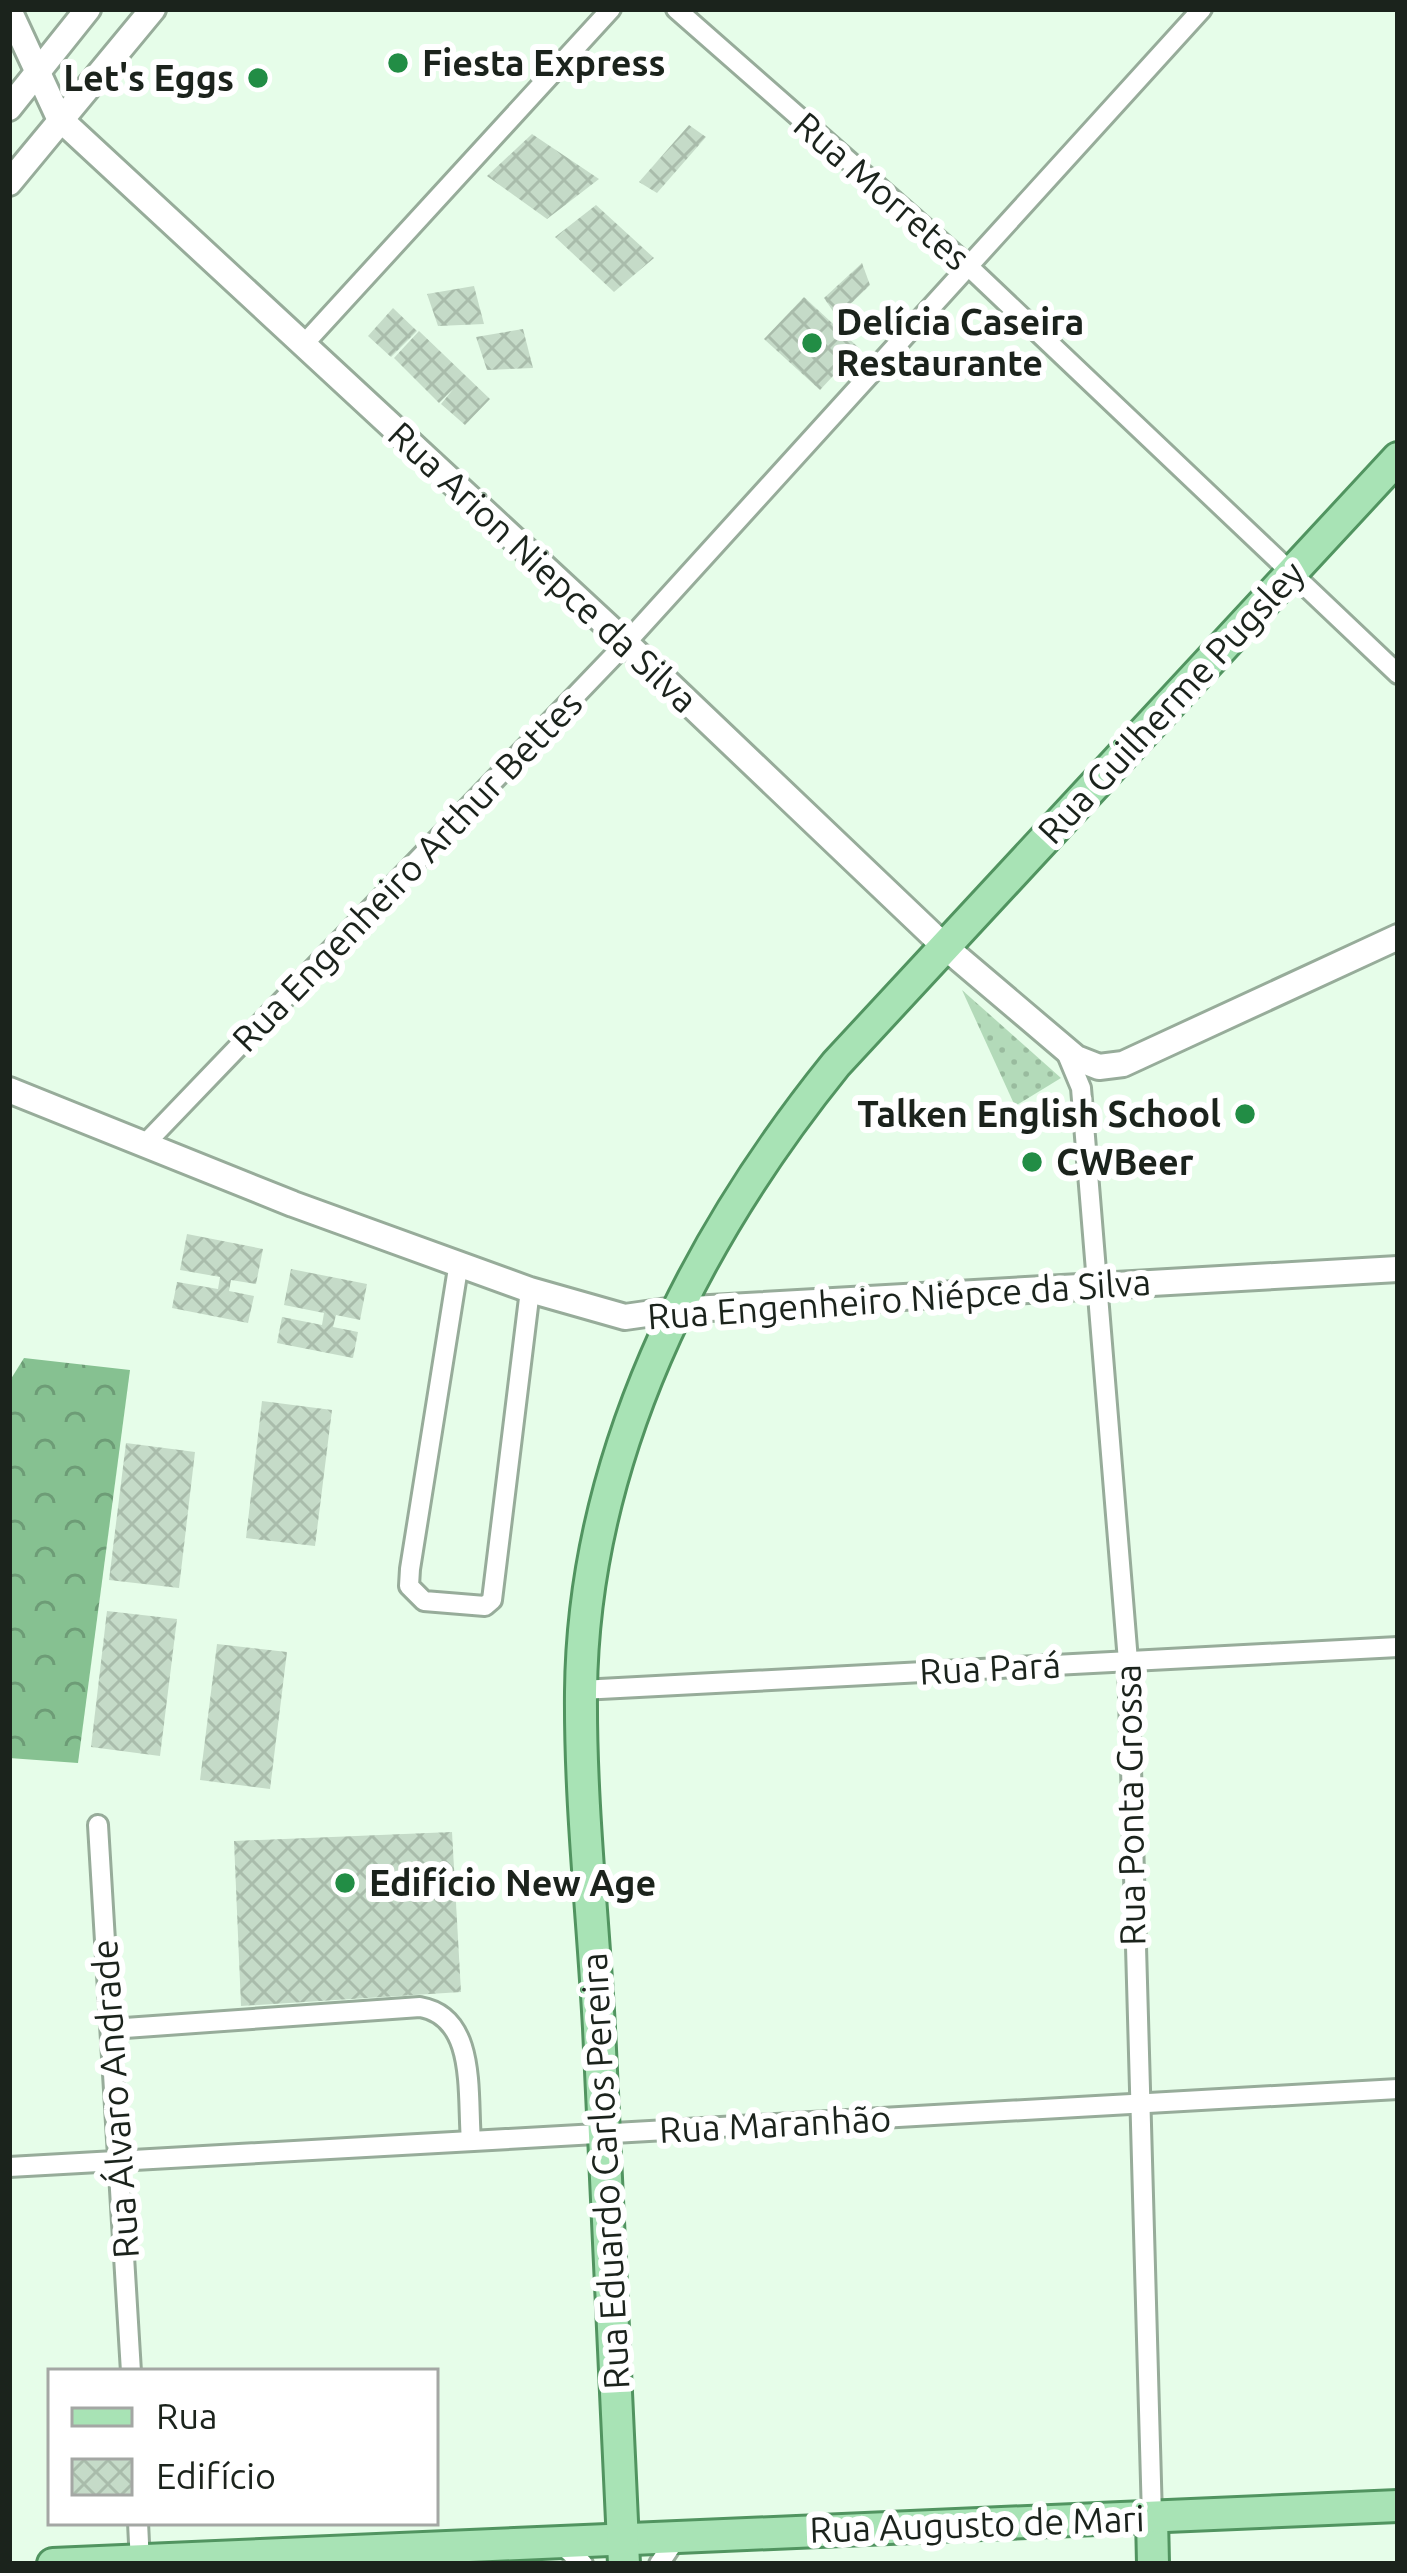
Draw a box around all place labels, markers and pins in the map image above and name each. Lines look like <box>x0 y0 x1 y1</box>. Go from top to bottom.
place label: Fiesta Express <box>422 42 665 83</box>
marker: Fiesta Express <box>385 50 411 76</box>
place label: Let's Eggs <box>63 57 234 98</box>
marker: Let's Eggs <box>245 65 271 91</box>
place label: Delícia Caseira Restaurante <box>836 301 1084 383</box>
marker: Delícia Caseira Restaurante <box>799 330 825 356</box>
place label: Talken English School <box>857 1093 1221 1134</box>
marker: Talken English School <box>1232 1101 1258 1127</box>
place label: CWBeer <box>1056 1141 1194 1182</box>
marker: CWBeer <box>1019 1149 1045 1175</box>
place label: Edifício New Age <box>369 1862 656 1903</box>
marker: Edifício New Age <box>332 1870 358 1896</box>

